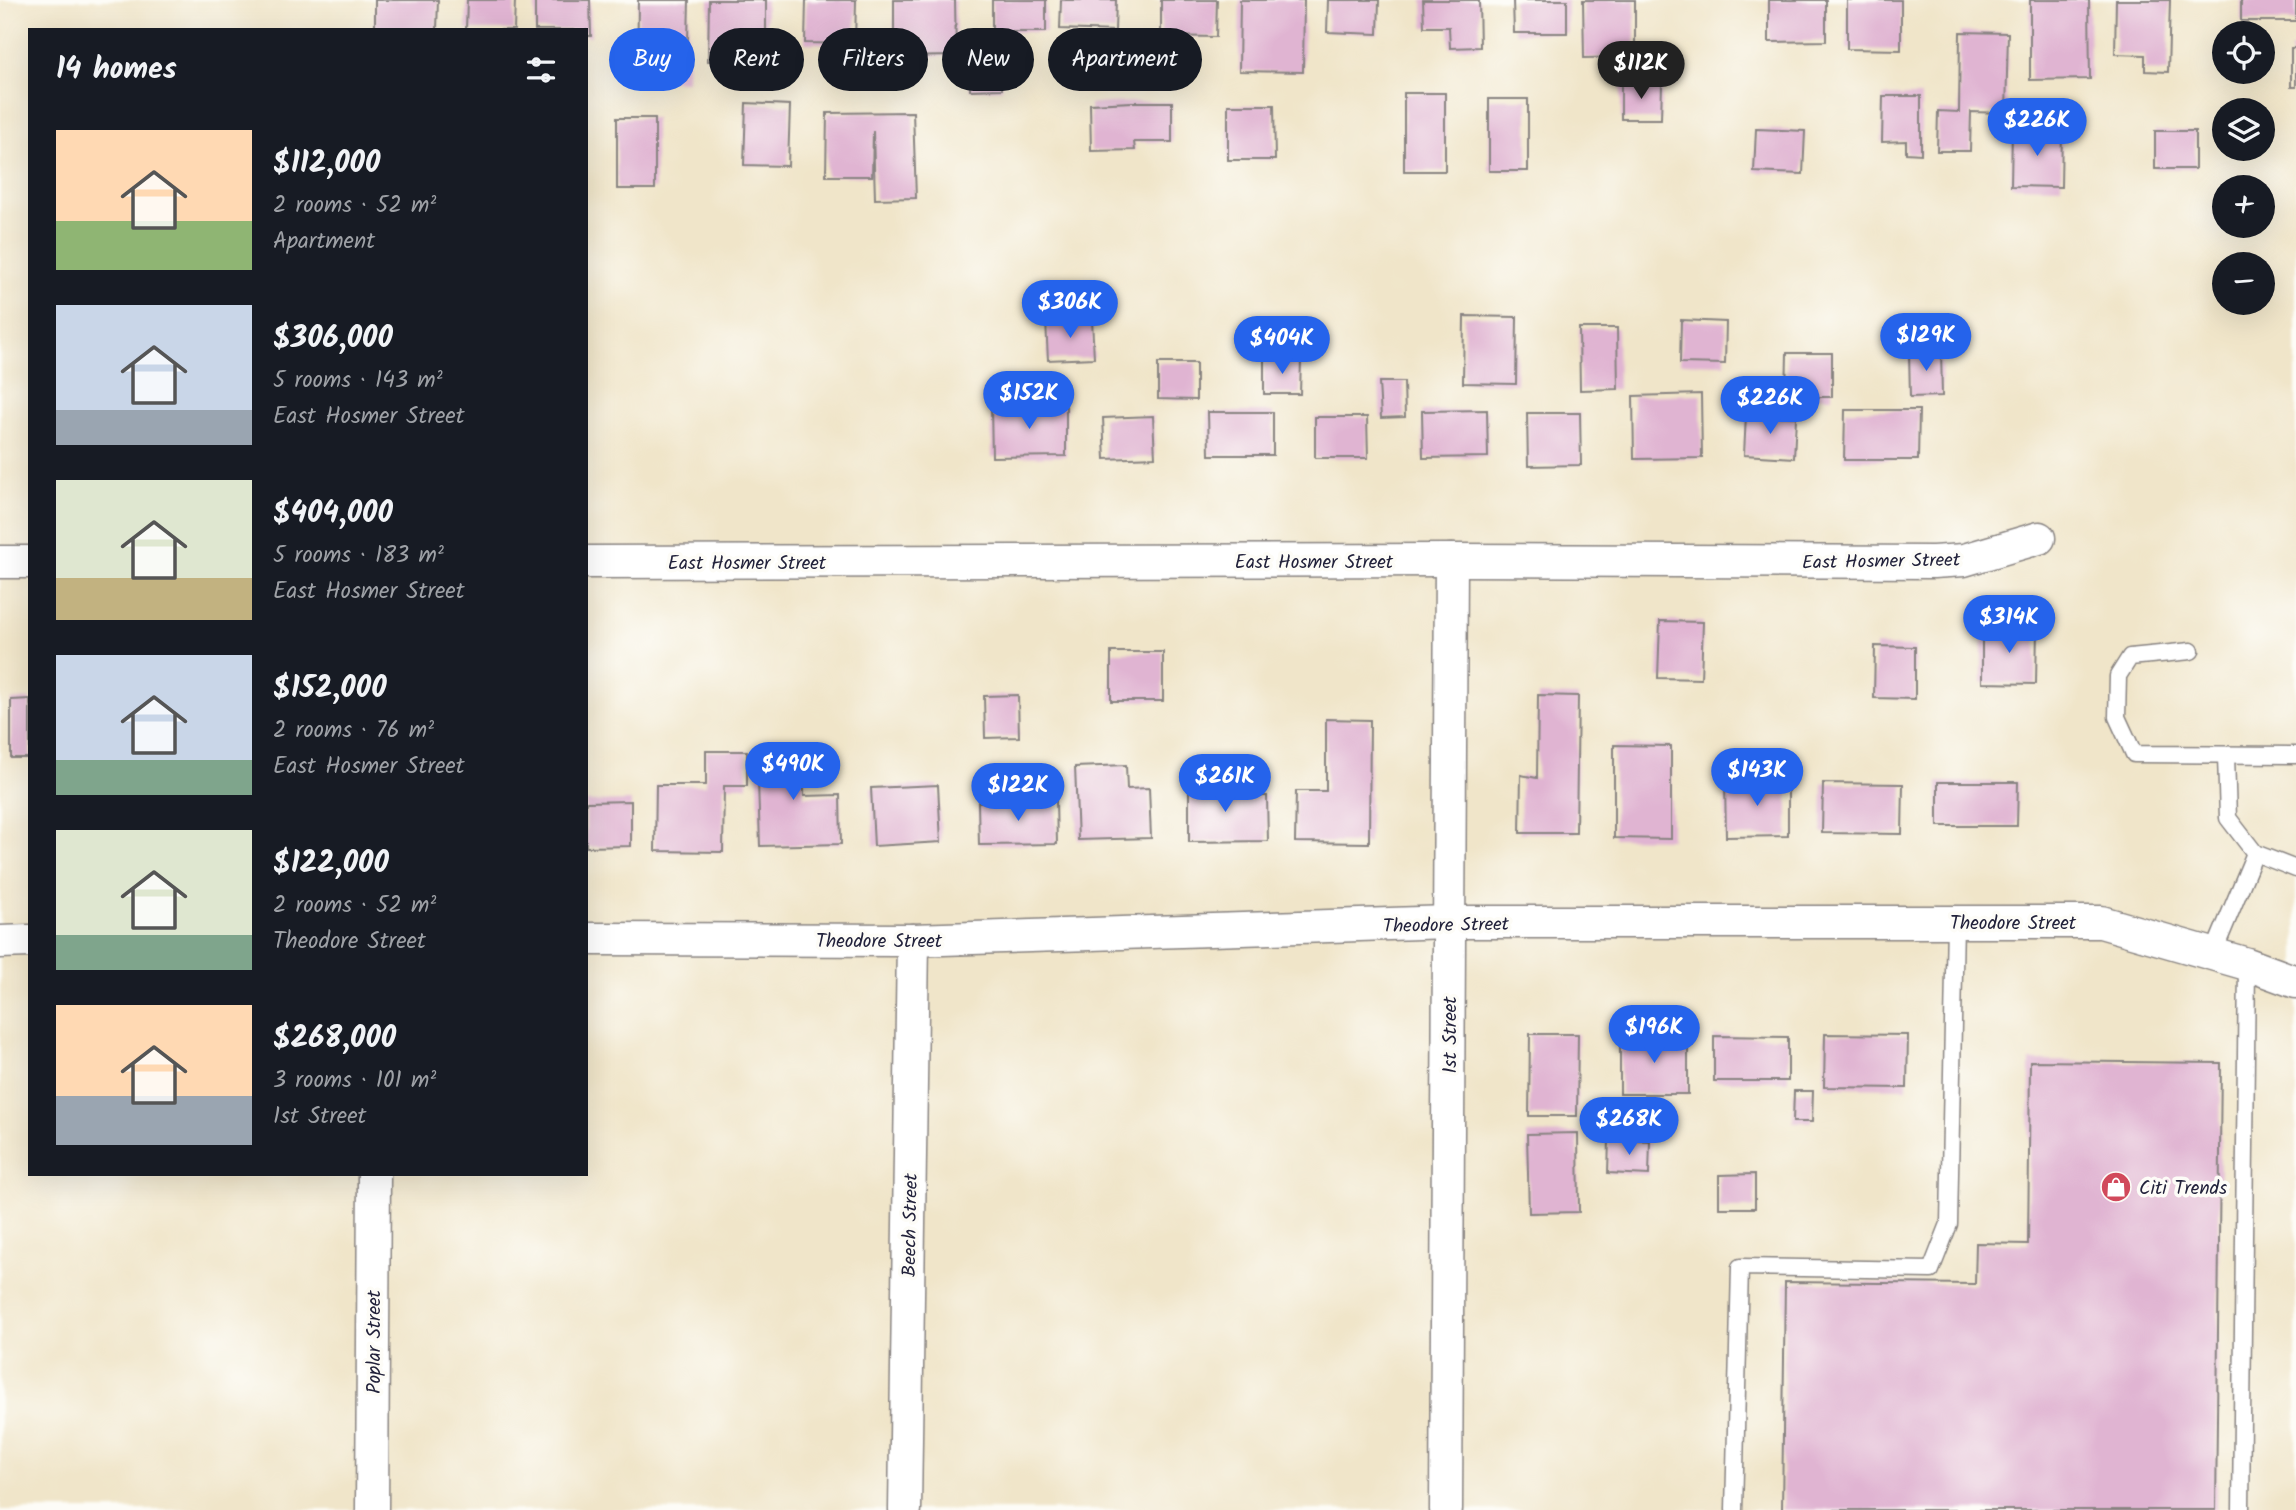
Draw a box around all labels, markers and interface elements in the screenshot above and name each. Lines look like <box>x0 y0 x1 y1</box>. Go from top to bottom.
map controls <box>2212 21 2275 315</box>
button: locate <box>2212 21 2275 84</box>
chip: Buy <box>609 28 695 91</box>
chip: Rent <box>709 28 804 91</box>
chip: Filters <box>818 28 928 91</box>
chip: New <box>942 28 1034 91</box>
chip: Apartment <box>1048 28 1202 91</box>
pin: $112K <box>1592 42 1690 101</box>
text: 14 homes <box>56 46 177 94</box>
text: $112K <box>1614 46 1668 82</box>
icon: filters <box>522 51 560 89</box>
button: layers <box>2212 98 2275 161</box>
pin: $226K <box>1988 99 2086 158</box>
text: $226K <box>2004 103 2070 139</box>
text: $112,000 <box>273 140 380 188</box>
icon: home <box>112 158 196 242</box>
button: + <box>2212 175 2275 238</box>
text: 2 rooms · 52 m² <box>273 188 436 224</box>
text: Apartment <box>273 224 375 260</box>
button: − <box>2212 252 2275 315</box>
pin: $306K <box>1021 280 1119 340</box>
text: $306K <box>1038 285 1102 321</box>
pin: $129K <box>1877 314 1975 373</box>
text: $306,000 <box>273 315 393 363</box>
pin: $404K <box>1233 316 1331 376</box>
text: $129K <box>1896 318 1956 354</box>
text: $404K <box>1250 321 1314 357</box>
icon: home <box>112 333 196 417</box>
text: 5 rooms · 143 m² <box>273 363 443 399</box>
pin: $152K <box>980 372 1078 431</box>
text: $152K <box>999 376 1059 412</box>
pin: $226K <box>1721 376 1819 436</box>
text: $226K <box>1737 381 1803 417</box>
text: East Hosmer Street <box>273 399 465 435</box>
text: $404,000 <box>273 490 393 538</box>
icon: home <box>112 508 196 592</box>
text: 5 rooms · 183 m² <box>273 538 444 574</box>
street label: East Hosmer Street <box>1802 546 1961 578</box>
street label: East Hosmer Street <box>1235 548 1394 578</box>
street label: East Hosmer Street <box>668 549 827 579</box>
text: East Hosmer Street <box>273 574 465 610</box>
pin: $314K <box>1960 596 2058 655</box>
text: $314K <box>1979 600 2039 636</box>
text: $152,000 <box>273 665 387 713</box>
icon: home <box>112 683 196 767</box>
text: 2 rooms · 76 m² <box>273 713 434 749</box>
pin: $490K <box>744 742 842 802</box>
text: $490K <box>761 747 825 783</box>
pin: $143K <box>1708 748 1806 808</box>
text: East Hosmer Street <box>273 749 465 785</box>
text: $143K <box>1727 753 1787 789</box>
pin: $261K <box>1176 754 1274 814</box>
text: $261K <box>1195 759 1255 795</box>
pin: $122K <box>969 764 1067 823</box>
text: $122K <box>987 768 1049 804</box>
text: $122,000 <box>273 840 389 888</box>
icon: home <box>112 858 196 942</box>
text: 2 rooms · 52 m² <box>273 888 436 924</box>
street label: Theodore Street <box>1950 909 2077 939</box>
street label: Theodore Street <box>1383 910 1510 942</box>
text: Theodore Street <box>273 924 426 960</box>
street label: Theodore Street <box>816 927 943 957</box>
street label: 1st Street <box>1436 996 1466 1074</box>
pin: $196K <box>1605 1006 1703 1065</box>
text: $196K <box>1625 1010 1683 1046</box>
text: $268,000 <box>273 1015 396 1063</box>
icon: home <box>112 1033 196 1117</box>
text: 3 rooms · 101 m² <box>273 1063 436 1099</box>
pin: $268K <box>1580 1098 1678 1157</box>
text: 1st Street <box>273 1099 366 1135</box>
text: $268K <box>1596 1102 1662 1138</box>
shop icon: Citi Trends <box>2099 1170 2133 1204</box>
street label: Beech Street <box>895 1172 927 1277</box>
place label: Citi Trends <box>2139 1174 2227 1204</box>
street label: Poplar Street <box>360 1290 390 1394</box>

